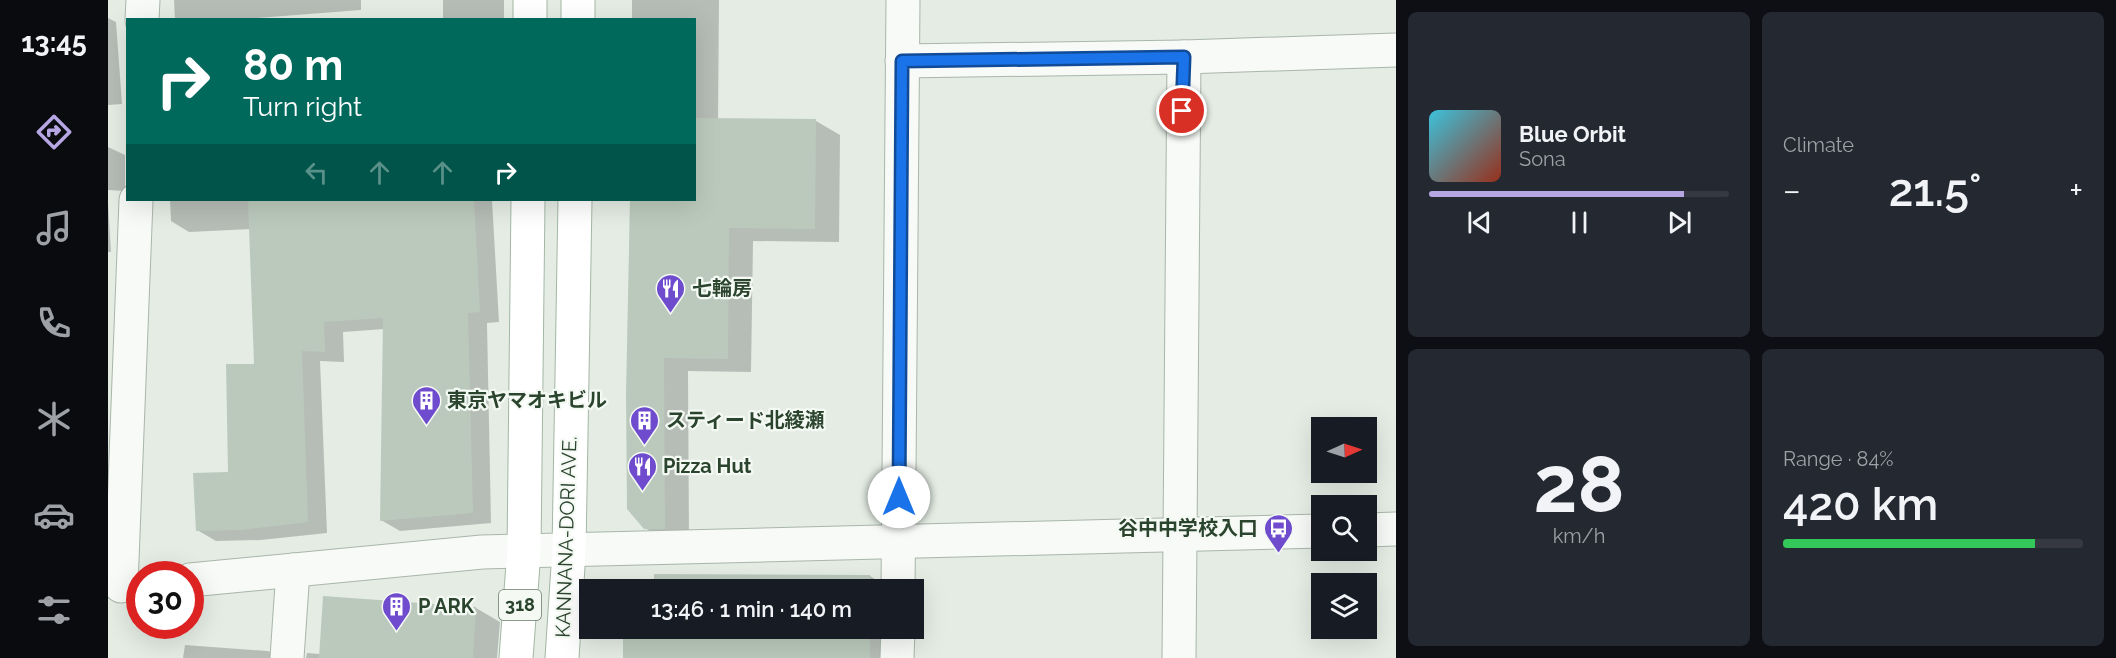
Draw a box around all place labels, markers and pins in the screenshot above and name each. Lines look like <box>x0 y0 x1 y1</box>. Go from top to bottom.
pin <box>1156 85 1207 136</box>
restaurant icon: 七輪房 <box>655 272 687 314</box>
place label: 七輪房 <box>692 276 752 300</box>
building icon: 東京ヤマオキビル <box>410 384 442 426</box>
place label: 東京ヤマオキビル <box>447 388 607 412</box>
building icon: スティード北綾瀬 <box>629 404 661 446</box>
place label: スティード北綾瀬 <box>666 408 825 432</box>
restaurant icon: Pizza Hut <box>626 450 658 492</box>
place label: Pizza Hut <box>663 454 752 478</box>
bus stop icon: 谷中中学校入口 <box>1263 512 1295 554</box>
place label: 谷中中学校入口 <box>1118 516 1258 540</box>
building icon: P ARK <box>381 590 413 632</box>
place label: P ARK <box>418 594 475 618</box>

